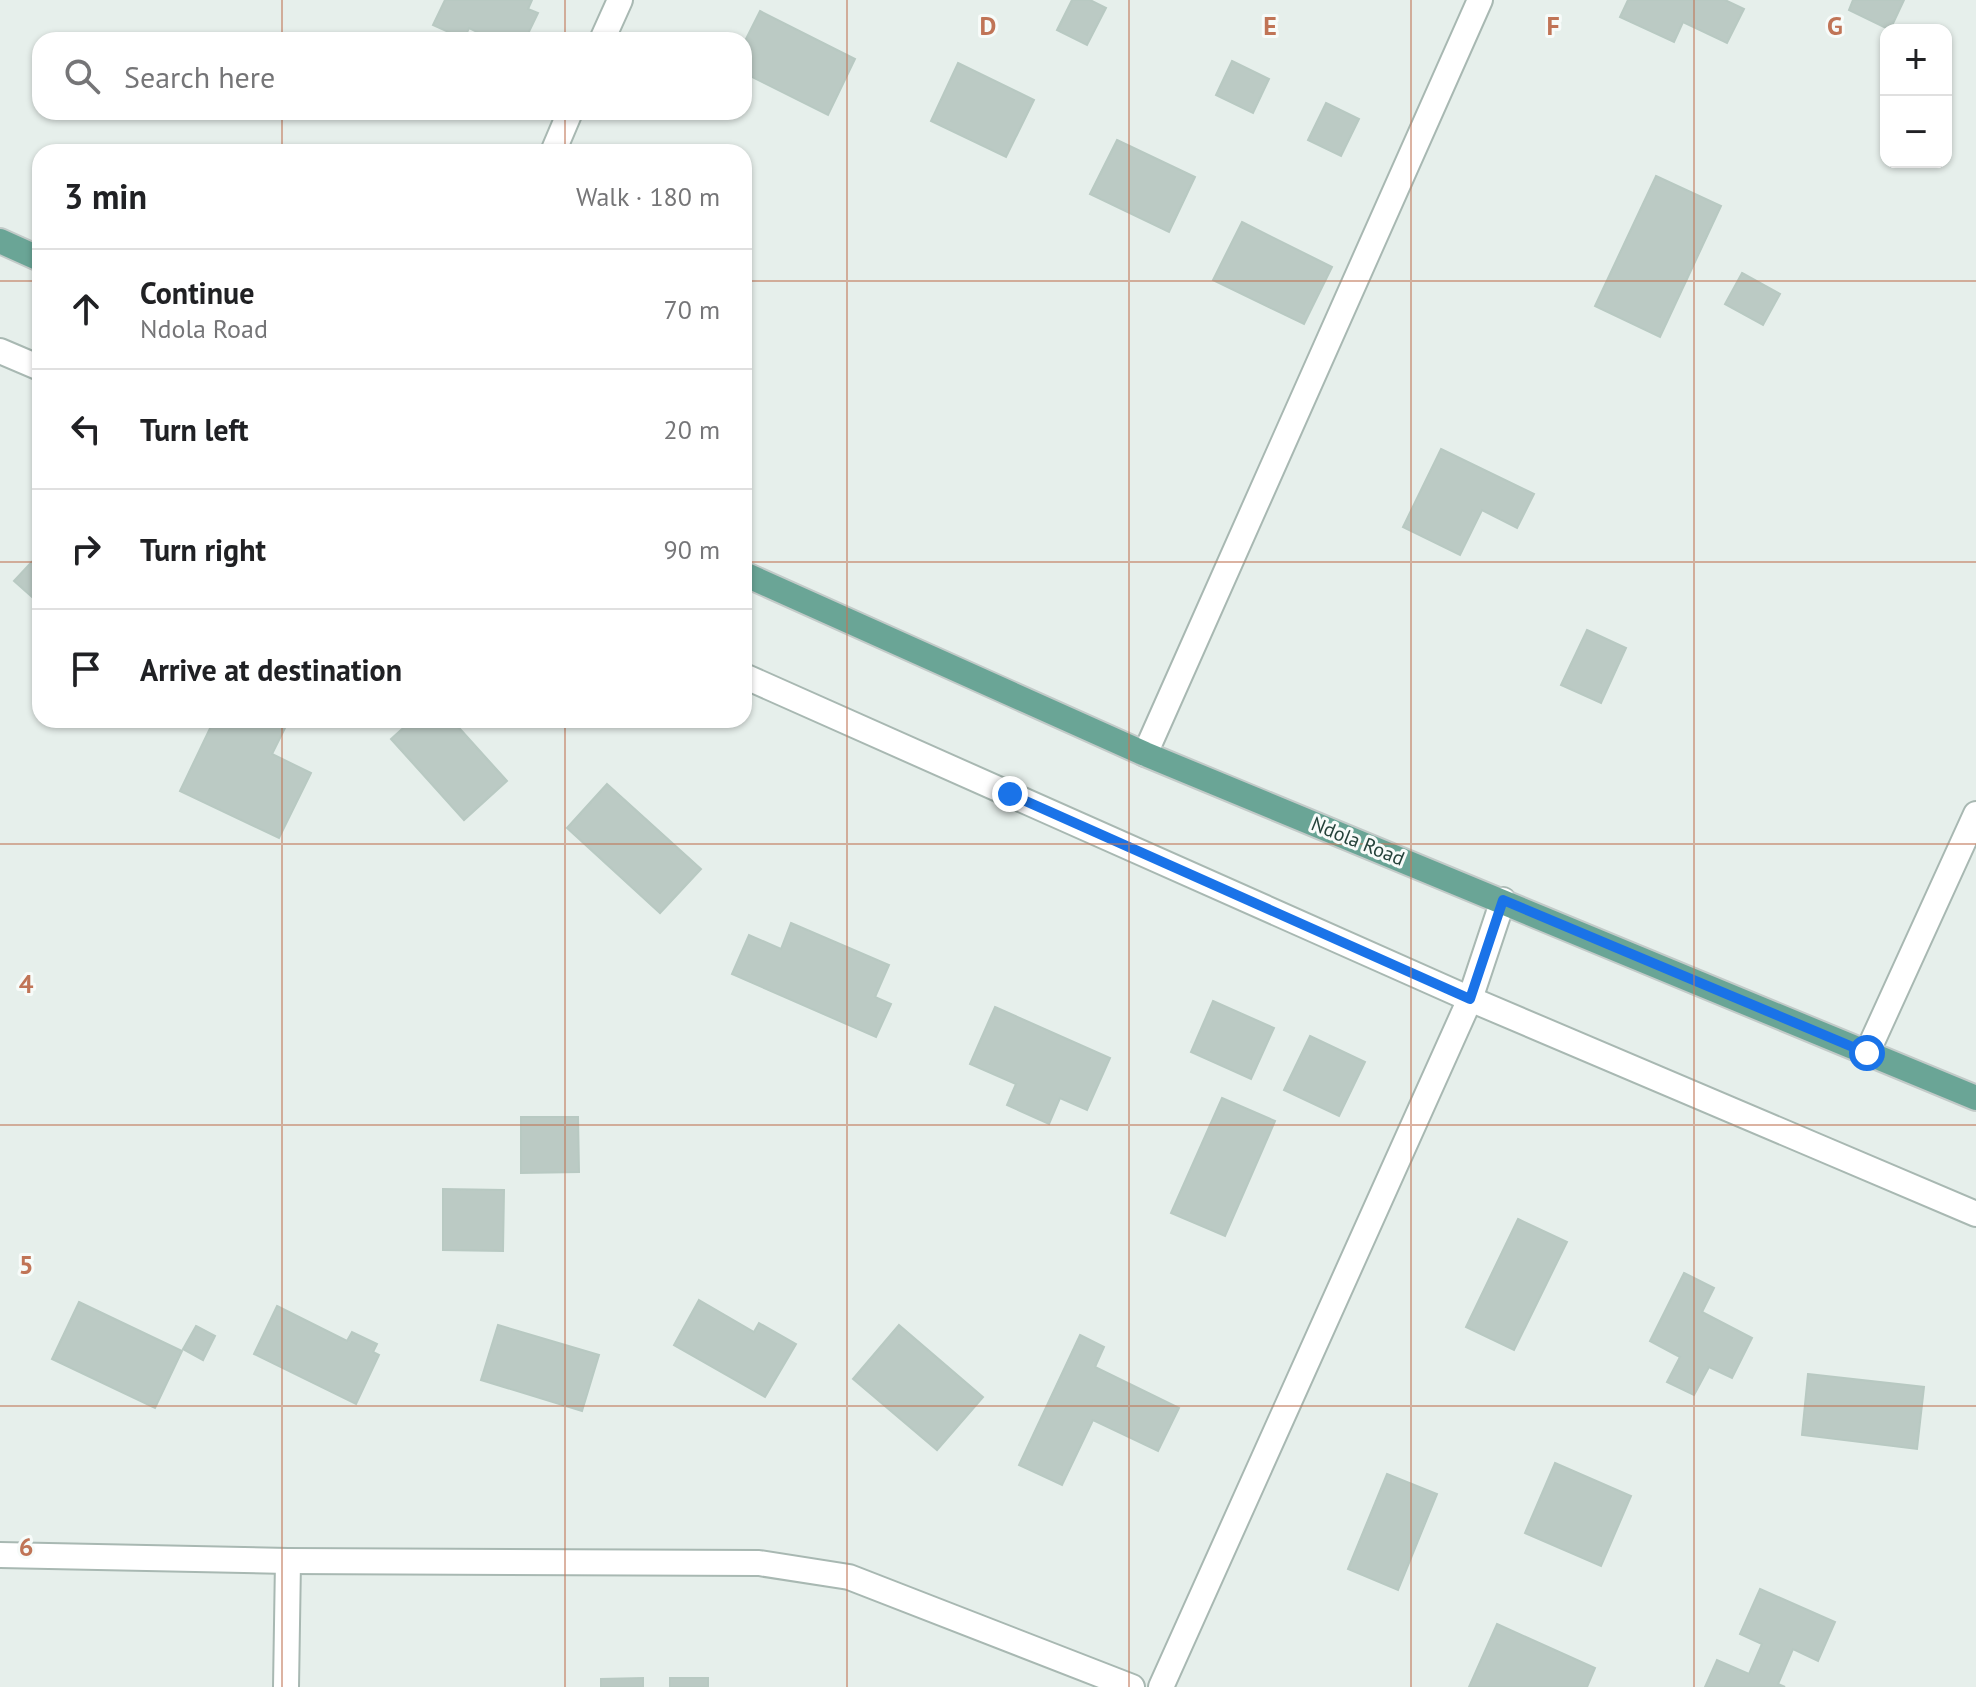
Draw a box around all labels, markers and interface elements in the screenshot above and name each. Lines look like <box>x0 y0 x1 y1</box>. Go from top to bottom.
text: D <box>980 9 996 42</box>
text: E <box>1263 9 1277 42</box>
text: F <box>1546 9 1560 42</box>
text: G <box>1827 9 1843 42</box>
map controls <box>1880 24 1952 168</box>
button: + <box>1880 24 1952 96</box>
search box <box>32 32 752 120</box>
icon: search <box>60 54 104 98</box>
text: Search here <box>124 57 275 96</box>
button: − <box>1880 96 1952 168</box>
text: 3 min <box>64 174 147 218</box>
text: Walk · 180 m <box>576 180 720 213</box>
text: Continue <box>140 273 254 312</box>
icon: ahead <box>64 287 108 331</box>
text: 70 m <box>664 293 720 326</box>
text: Ndola Road <box>140 312 268 345</box>
icon: left <box>64 407 108 451</box>
text: Turn left <box>140 410 248 449</box>
text: 20 m <box>664 413 720 446</box>
icon: right <box>64 527 108 571</box>
text: Turn right <box>140 530 266 569</box>
text: 90 m <box>664 533 720 566</box>
icon: arrive <box>64 647 108 691</box>
text: Arrive at destination <box>140 650 402 689</box>
route end <box>992 776 1028 812</box>
street label: Ndola Road <box>1308 811 1408 871</box>
text: 4 <box>19 967 34 1000</box>
route start <box>1849 1035 1885 1071</box>
text: 5 <box>19 1248 33 1281</box>
text: 6 <box>19 1530 33 1563</box>

